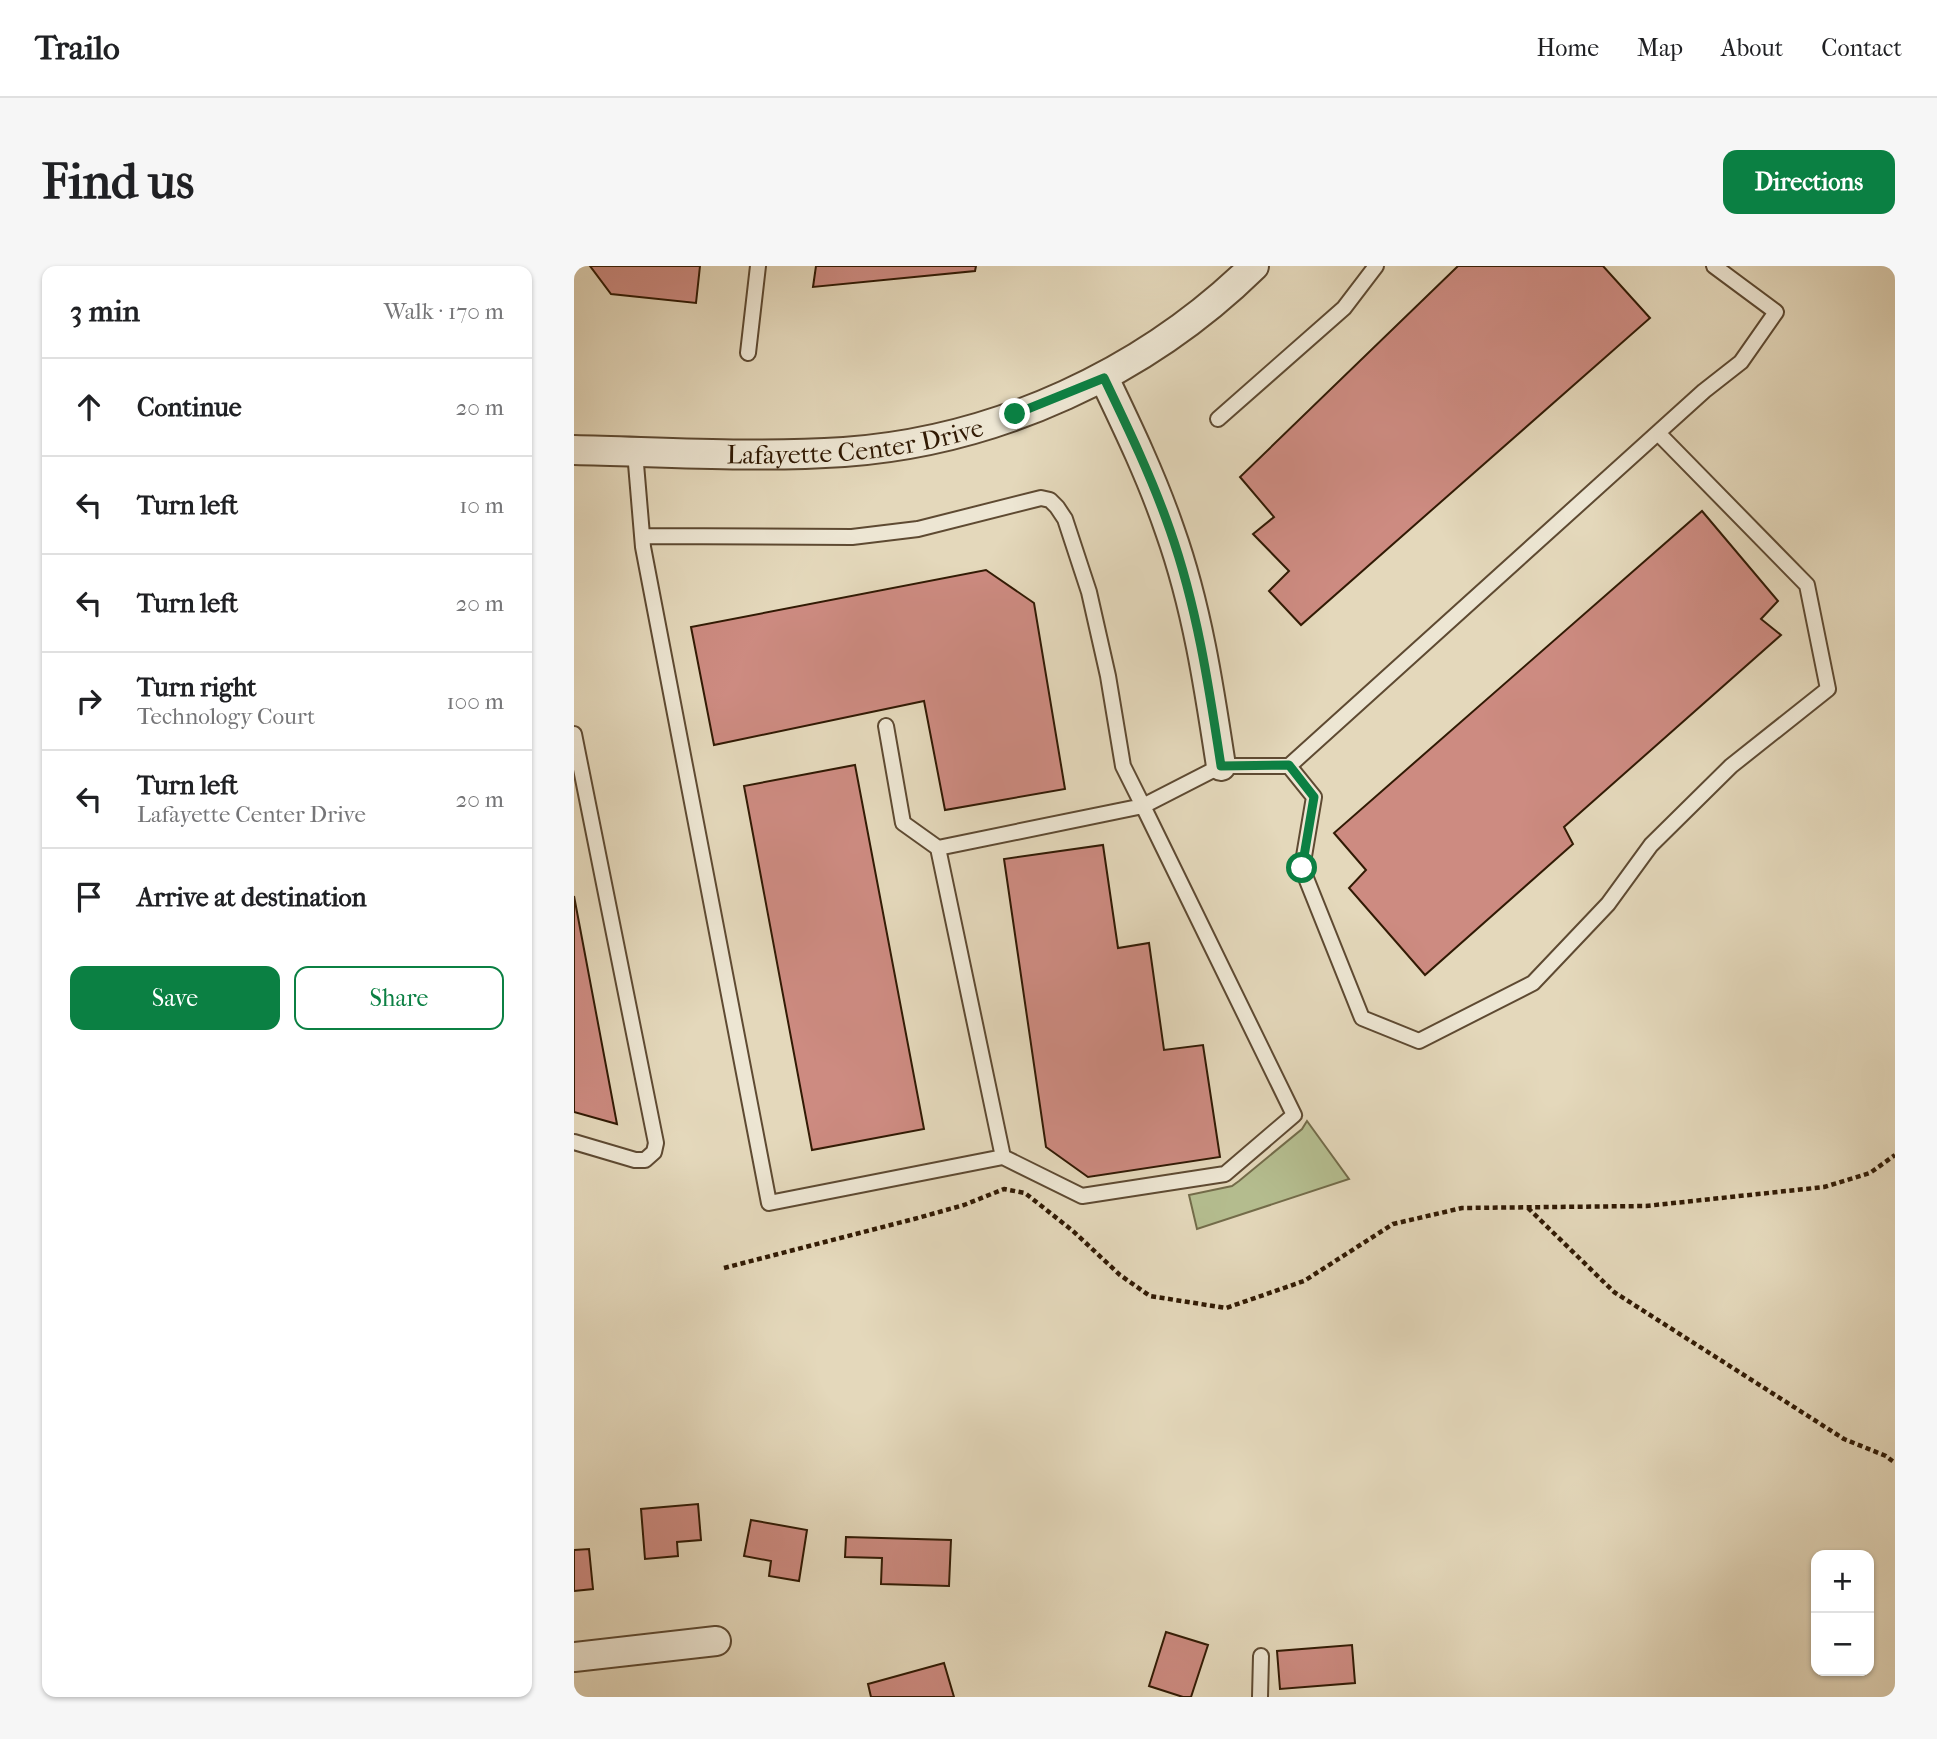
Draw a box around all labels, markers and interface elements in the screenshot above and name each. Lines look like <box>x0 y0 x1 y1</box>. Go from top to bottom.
text: Trailo <box>35 29 120 68</box>
text: Home <box>1537 34 1599 62</box>
text: Map <box>1637 34 1683 62</box>
text: About <box>1721 34 1783 62</box>
text: Contact <box>1821 34 1902 62</box>
button: Directions <box>1723 150 1895 214</box>
text: Find us <box>42 153 194 211</box>
text: 3 min <box>70 294 140 329</box>
text: Walk · 170 m <box>384 298 504 325</box>
icon: ahead <box>70 388 108 426</box>
text: Continue <box>137 392 242 423</box>
text: 20 m <box>455 394 504 421</box>
route end <box>999 398 1030 429</box>
street label: Lafayette Center Drive <box>726 412 987 471</box>
icon: left <box>70 486 108 524</box>
text: Turn left <box>137 490 238 521</box>
text: 10 m <box>459 492 504 519</box>
icon: left <box>70 584 108 622</box>
text: Turn left <box>137 588 238 619</box>
text: 20 m <box>455 590 504 617</box>
text: Turn right <box>137 672 257 703</box>
icon: right <box>70 682 108 720</box>
text: 100 m <box>446 688 504 715</box>
text: Technology Court <box>137 703 315 730</box>
text: Turn left <box>137 770 238 801</box>
icon: left <box>70 780 108 818</box>
text: 20 m <box>455 786 504 813</box>
text: Lafayette Center Drive <box>137 801 366 828</box>
route start <box>1286 852 1317 883</box>
icon: arrive <box>70 878 108 916</box>
text: Arrive at destination <box>137 882 367 913</box>
button: Save <box>70 966 280 1030</box>
button: Share <box>294 966 504 1030</box>
map controls <box>1811 1550 1874 1676</box>
button: + <box>1811 1550 1874 1613</box>
button: − <box>1811 1613 1874 1676</box>

